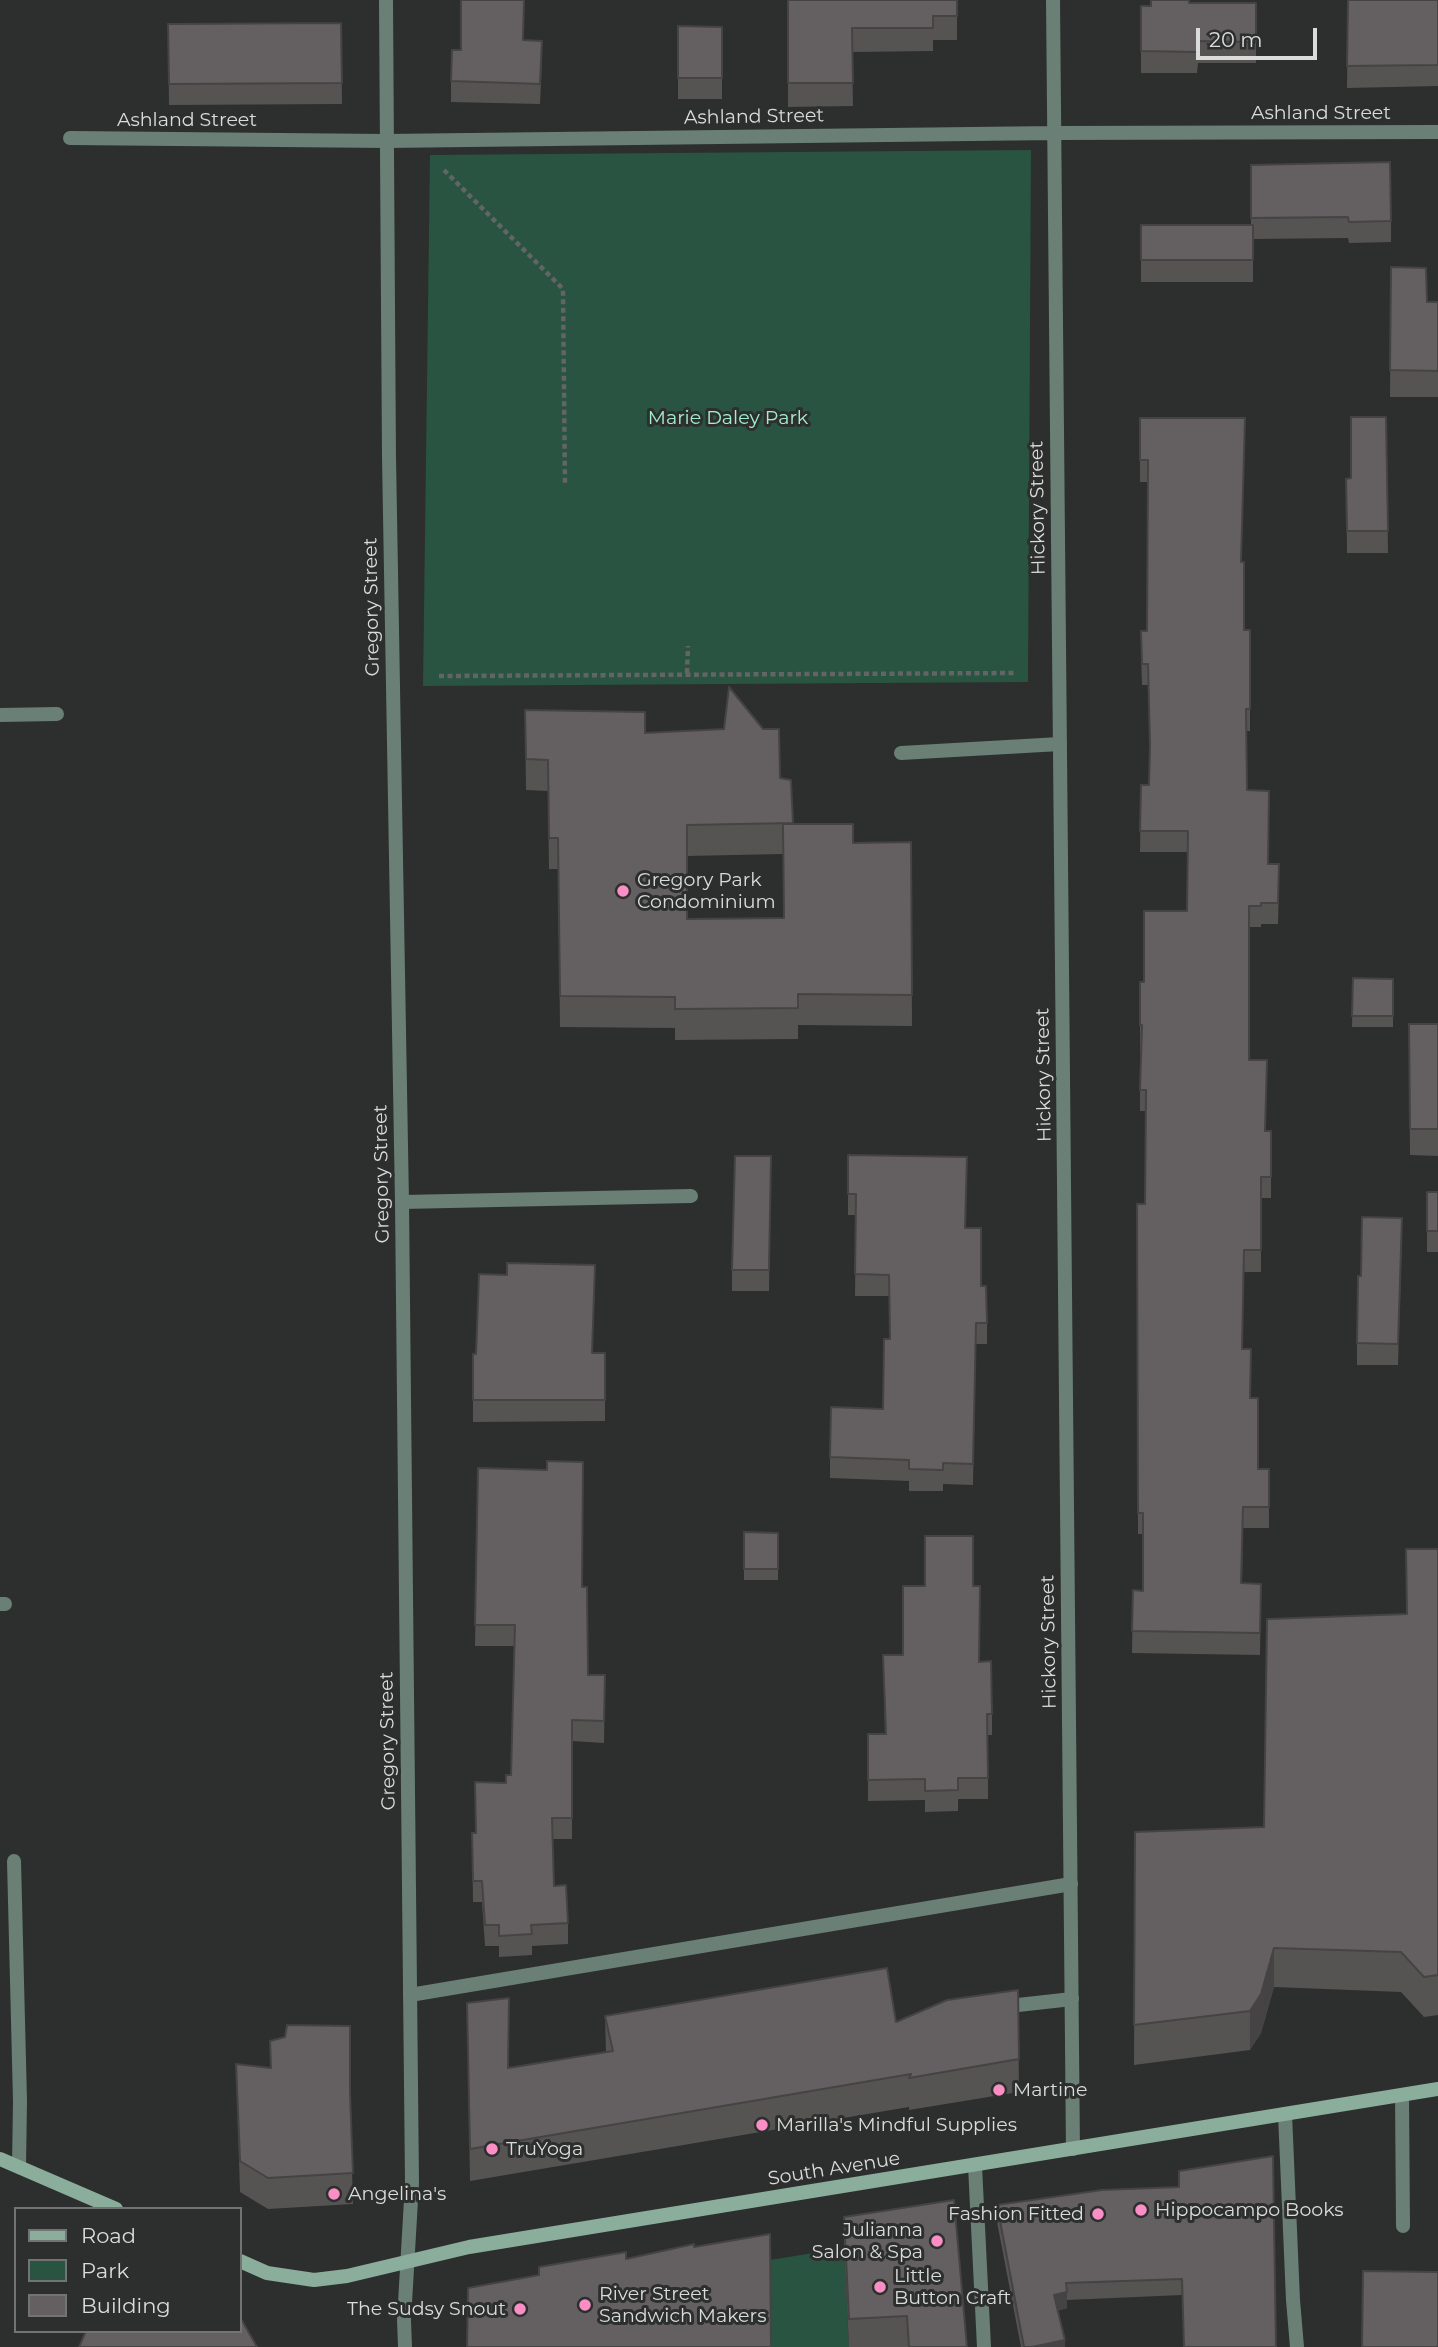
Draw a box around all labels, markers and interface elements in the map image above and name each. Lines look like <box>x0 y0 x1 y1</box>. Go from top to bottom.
scale bar <box>1200 14 1321 58</box>
text: 20 m <box>1209 27 1263 52</box>
street label: Ashland Street <box>1251 102 1391 124</box>
street label: Ashland Street <box>684 104 824 130</box>
street label: Ashland Street <box>117 109 257 131</box>
park label: Marie Daley Park <box>648 407 808 429</box>
street label: Hickory Street <box>1025 441 1051 575</box>
street label: Gregory Street <box>359 537 385 677</box>
place label: Gregory Park Condominium <box>637 869 776 913</box>
marker: Gregory Park Condominium <box>615 883 631 899</box>
street label: Hickory Street <box>1031 1008 1057 1142</box>
street label: Gregory Street <box>369 1104 395 1244</box>
street label: Hickory Street <box>1036 1575 1062 1709</box>
street label: Gregory Street <box>375 1671 401 1811</box>
place label: Martine <box>1013 2079 1087 2101</box>
marker: Martine <box>991 2082 1007 2098</box>
place label: Marilla's Mindful Supplies <box>776 2114 1017 2136</box>
marker: Marilla's Mindful Supplies <box>754 2117 770 2133</box>
place label: TruYoga <box>506 2138 583 2160</box>
marker: TruYoga <box>484 2141 500 2157</box>
street label: South Avenue <box>766 2147 902 2191</box>
place label: Angelina's <box>348 2183 446 2205</box>
marker: Angelina's <box>326 2186 342 2202</box>
place label: Hippocampo Books <box>1155 2199 1344 2221</box>
marker: Hippocampo Books <box>1133 2202 1149 2218</box>
place label: Fashion Fitted <box>948 2203 1084 2225</box>
marker: Fashion Fitted <box>1090 2206 1106 2222</box>
legend <box>14 2207 242 2333</box>
place label: Julianna Salon & Spa <box>812 2219 923 2263</box>
text: Road <box>81 2223 136 2248</box>
marker: Julianna Salon & Spa <box>929 2233 945 2249</box>
text: Park <box>81 2258 129 2283</box>
place label: Little Button Craft <box>894 2265 1011 2309</box>
marker: Little Button Craft <box>872 2279 888 2295</box>
place label: River Street Sandwich Makers <box>599 2283 766 2327</box>
text: Building <box>81 2293 171 2318</box>
marker: River Street Sandwich Makers <box>577 2297 593 2313</box>
place label: The Sudsy Snout <box>347 2298 506 2320</box>
marker: The Sudsy Snout <box>512 2301 528 2317</box>

